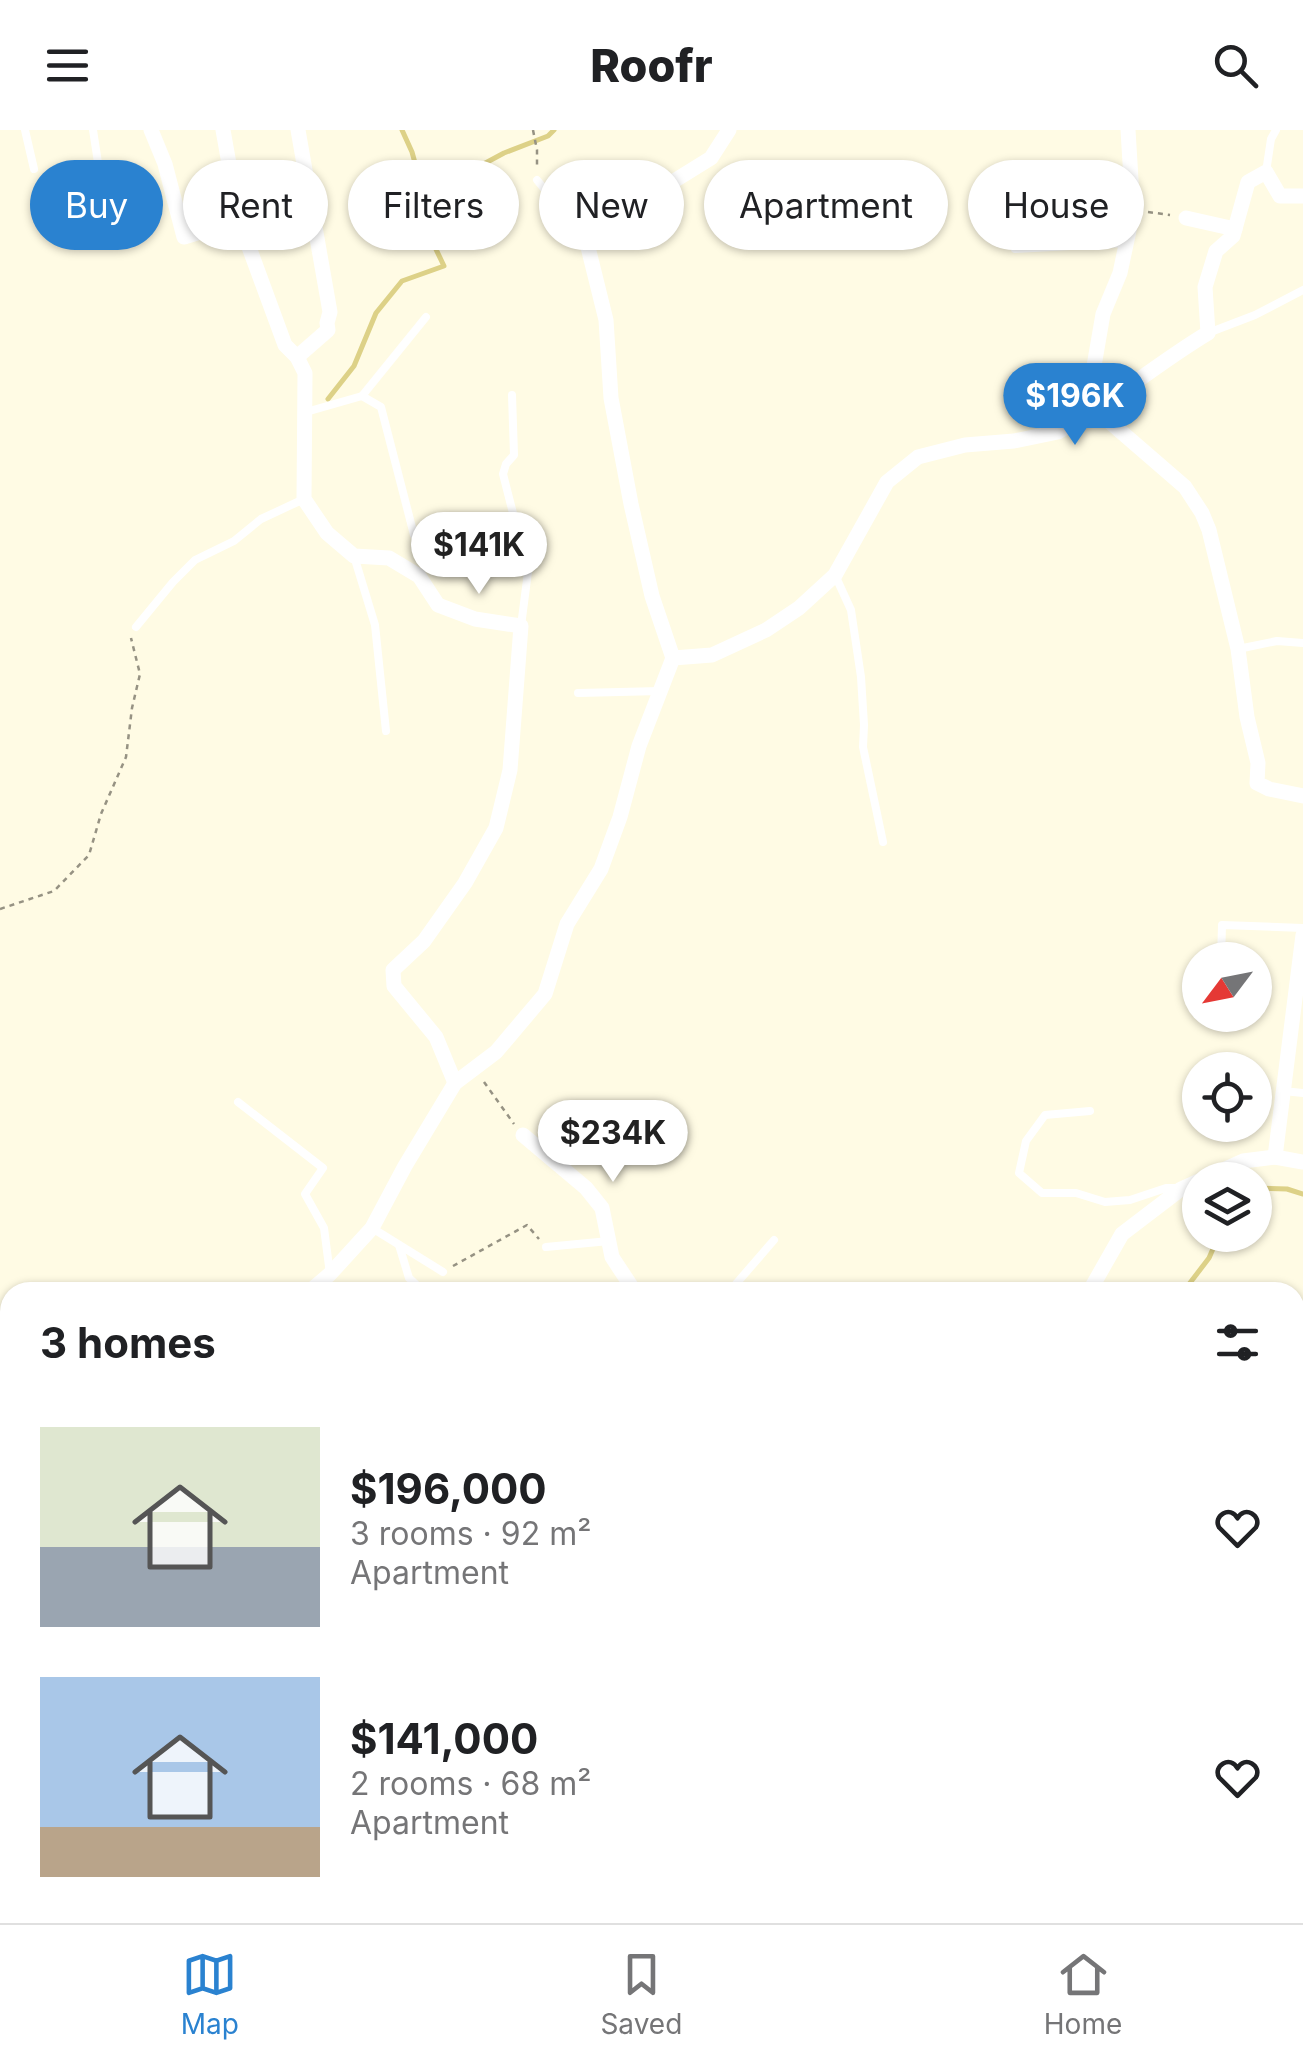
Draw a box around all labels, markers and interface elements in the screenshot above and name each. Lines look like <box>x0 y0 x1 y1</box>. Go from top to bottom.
icon: menu <box>40 38 95 93</box>
text: Roofr <box>590 38 713 93</box>
icon: search <box>1208 38 1263 93</box>
chip: Buy <box>30 160 163 250</box>
chip: Rent <box>183 160 328 250</box>
chip: Filters <box>348 160 519 250</box>
chip: New <box>539 160 684 250</box>
chip: Apartment <box>704 160 948 250</box>
chip: House <box>968 160 1144 250</box>
pin: $196K <box>1005 363 1145 448</box>
text: $196K <box>1025 376 1125 415</box>
pin: $141K <box>409 512 549 597</box>
text: $141K <box>433 525 525 564</box>
north arrow <box>1182 942 1272 1032</box>
map controls <box>1182 942 1272 1252</box>
button: locate <box>1182 1052 1272 1142</box>
pin: $234K <box>543 1100 683 1185</box>
text: $234K <box>560 1113 666 1152</box>
button: layers <box>1182 1162 1272 1252</box>
icon: filters <box>1210 1315 1265 1370</box>
text: 3 homes <box>40 1317 216 1368</box>
text: $196,000 <box>350 1463 547 1514</box>
icon: home <box>120 1467 240 1587</box>
icon: heart <box>1210 1500 1265 1555</box>
text: 3 rooms · 92 m² <box>350 1514 591 1553</box>
text: Apartment <box>350 1553 509 1592</box>
text: $141,000 <box>350 1713 538 1764</box>
icon: home <box>120 1717 240 1837</box>
icon: heart <box>1210 1750 1265 1805</box>
text: 2 rooms · 68 m² <box>350 1764 591 1803</box>
text: Apartment <box>350 1803 509 1842</box>
tab: Map <box>181 1947 239 2041</box>
tab: Saved <box>600 1947 682 2041</box>
tab: Home <box>1044 1947 1122 2041</box>

